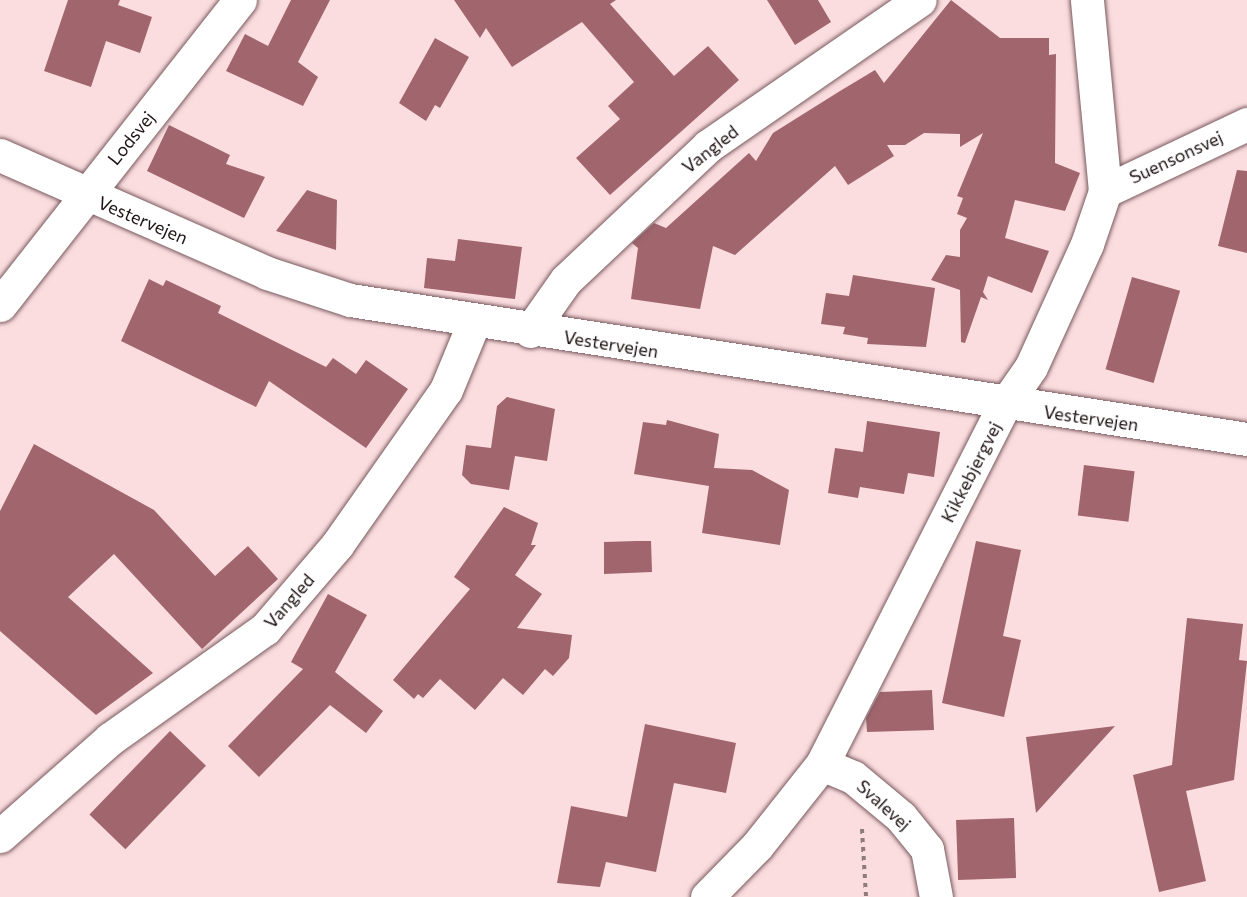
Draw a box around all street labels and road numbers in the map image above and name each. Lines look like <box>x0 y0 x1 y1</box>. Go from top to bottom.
street label: Lodsvej <box>103 107 159 169</box>
street label: Vangled <box>678 120 742 178</box>
street label: Suensonsvej <box>1126 126 1226 188</box>
street label: Vestervejen <box>95 191 191 249</box>
street label: Vestervejen <box>562 326 660 362</box>
street label: Vestervejen <box>1042 401 1140 435</box>
street label: Kikkebjergvej <box>936 418 1006 526</box>
street label: Vangled <box>259 569 319 633</box>
street label: Svalevej <box>852 775 916 835</box>

